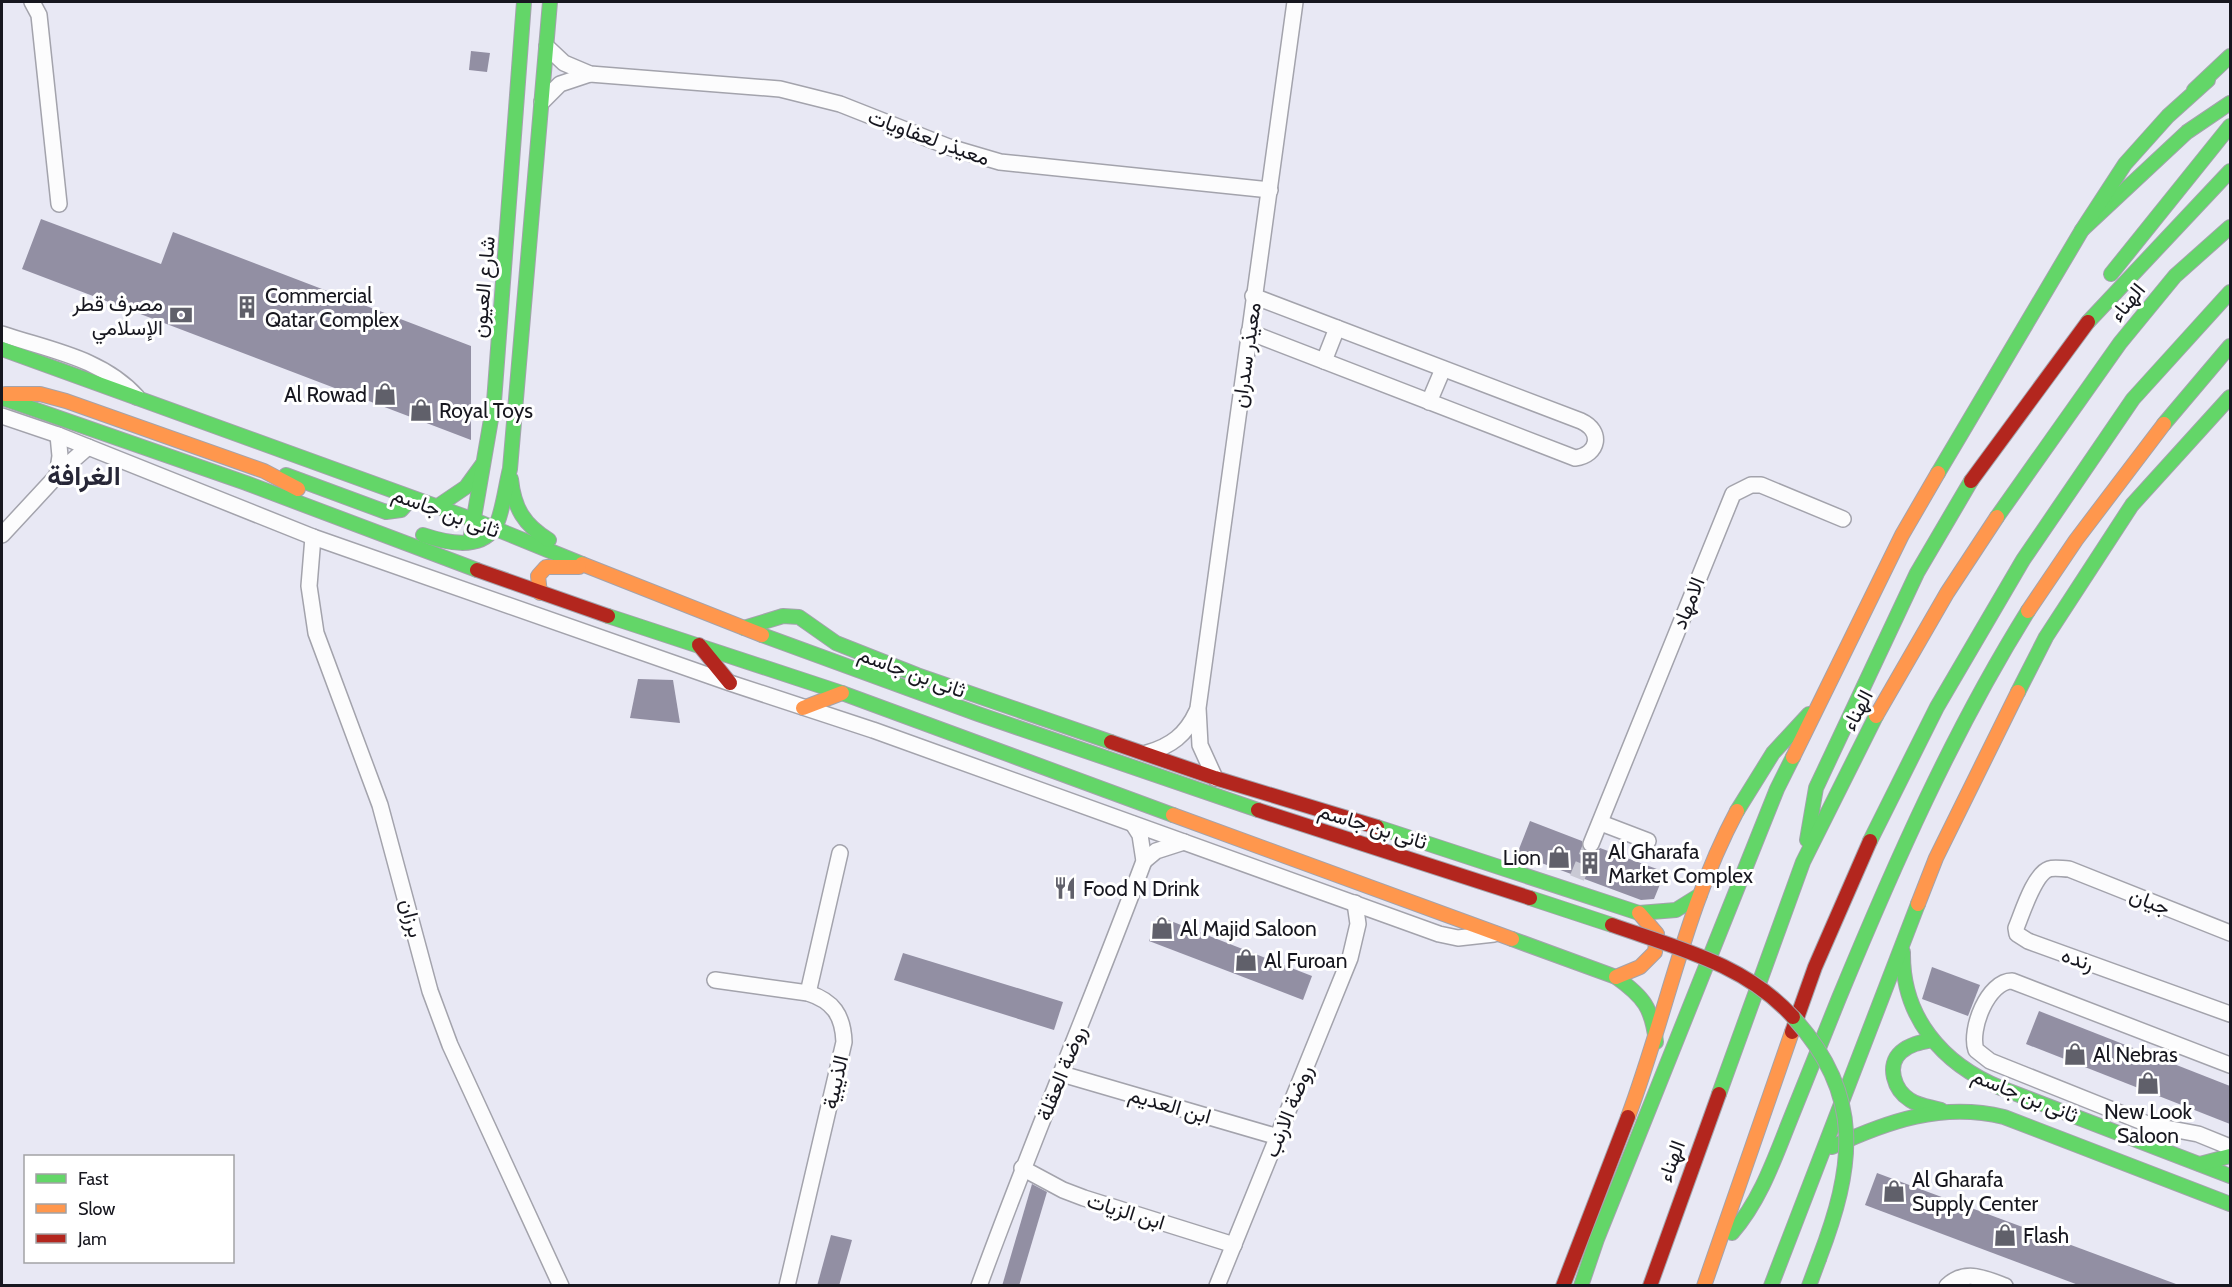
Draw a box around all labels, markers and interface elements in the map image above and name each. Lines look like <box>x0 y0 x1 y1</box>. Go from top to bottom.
street label: معيذر لعفاويات <box>864 103 993 172</box>
street label: شارع العيون <box>466 235 502 339</box>
street label: الهناء <box>2104 278 2151 327</box>
place label: Commercial Qatar Complex <box>265 283 399 332</box>
place label: مصرف قطر الإسلامي <box>71 291 163 345</box>
building icon: Commercial Qatar Complex <box>234 294 260 320</box>
street label: معيذر سدران <box>1226 301 1267 410</box>
bank icon: مصرف قطر الإسلامي <box>168 302 194 328</box>
shop icon: Al Rowad <box>372 381 398 407</box>
place label: Al Rowad <box>284 382 367 407</box>
shop icon: Royal Toys <box>408 397 434 423</box>
place label: Royal Toys <box>439 398 533 423</box>
district label: الغرافة <box>47 459 121 493</box>
street label: ثانى بن جاسم <box>388 481 503 545</box>
street label: الامهاد <box>1666 573 1711 633</box>
street label: ثانى بن جاسم <box>854 641 969 705</box>
street label: الهناء <box>1836 685 1879 735</box>
street label: ثانى بن جاسم <box>1315 798 1430 856</box>
place label: Al Gharafa Market Complex <box>1608 839 1753 888</box>
shop icon: Lion <box>1546 844 1572 870</box>
place label: Lion <box>1503 845 1541 870</box>
building icon: Al Gharafa Market Complex <box>1577 850 1603 876</box>
restaurant icon: Food N Drink <box>1052 875 1078 901</box>
place label: Food N Drink <box>1083 876 1200 901</box>
street label: جيان <box>2126 882 2174 920</box>
street label: برزان <box>394 896 429 940</box>
shop icon: Al Majid Saloon <box>1149 915 1175 941</box>
place label: Al Majid Saloon <box>1180 916 1317 942</box>
street label: رنده <box>2058 942 2098 977</box>
shop icon: Al Furoan <box>1233 947 1259 973</box>
place label: Al Furoan <box>1264 948 1347 973</box>
street label: روضة العقلة <box>1031 1022 1092 1125</box>
shop icon: Al Nebras <box>2062 1041 2088 1067</box>
place label: Al Nebras <box>2093 1042 2178 1067</box>
street label: الذيبية <box>817 1053 853 1111</box>
street label: روضة الارنب <box>1258 1061 1319 1161</box>
street label: ثانى بن جاسم <box>1968 1062 2082 1129</box>
shop icon: New Look Saloon <box>2135 1070 2161 1096</box>
street label: ابن العديم <box>1125 1081 1214 1131</box>
place label: New Look Saloon <box>2104 1099 2193 1148</box>
street label: الهناء <box>1652 1137 1691 1186</box>
legend <box>24 1155 234 1263</box>
place label: Al Gharafa Supply Center <box>1912 1167 2038 1216</box>
text: Fast <box>78 1168 109 1190</box>
shop icon: Al Gharafa Supply Center <box>1881 1178 1907 1204</box>
street label: ابن الزيات <box>1084 1187 1168 1236</box>
text: Slow <box>78 1198 115 1220</box>
shop icon: Flash <box>1992 1222 2018 1248</box>
place label: Flash <box>2023 1223 2069 1248</box>
text: Jam <box>77 1228 107 1250</box>

